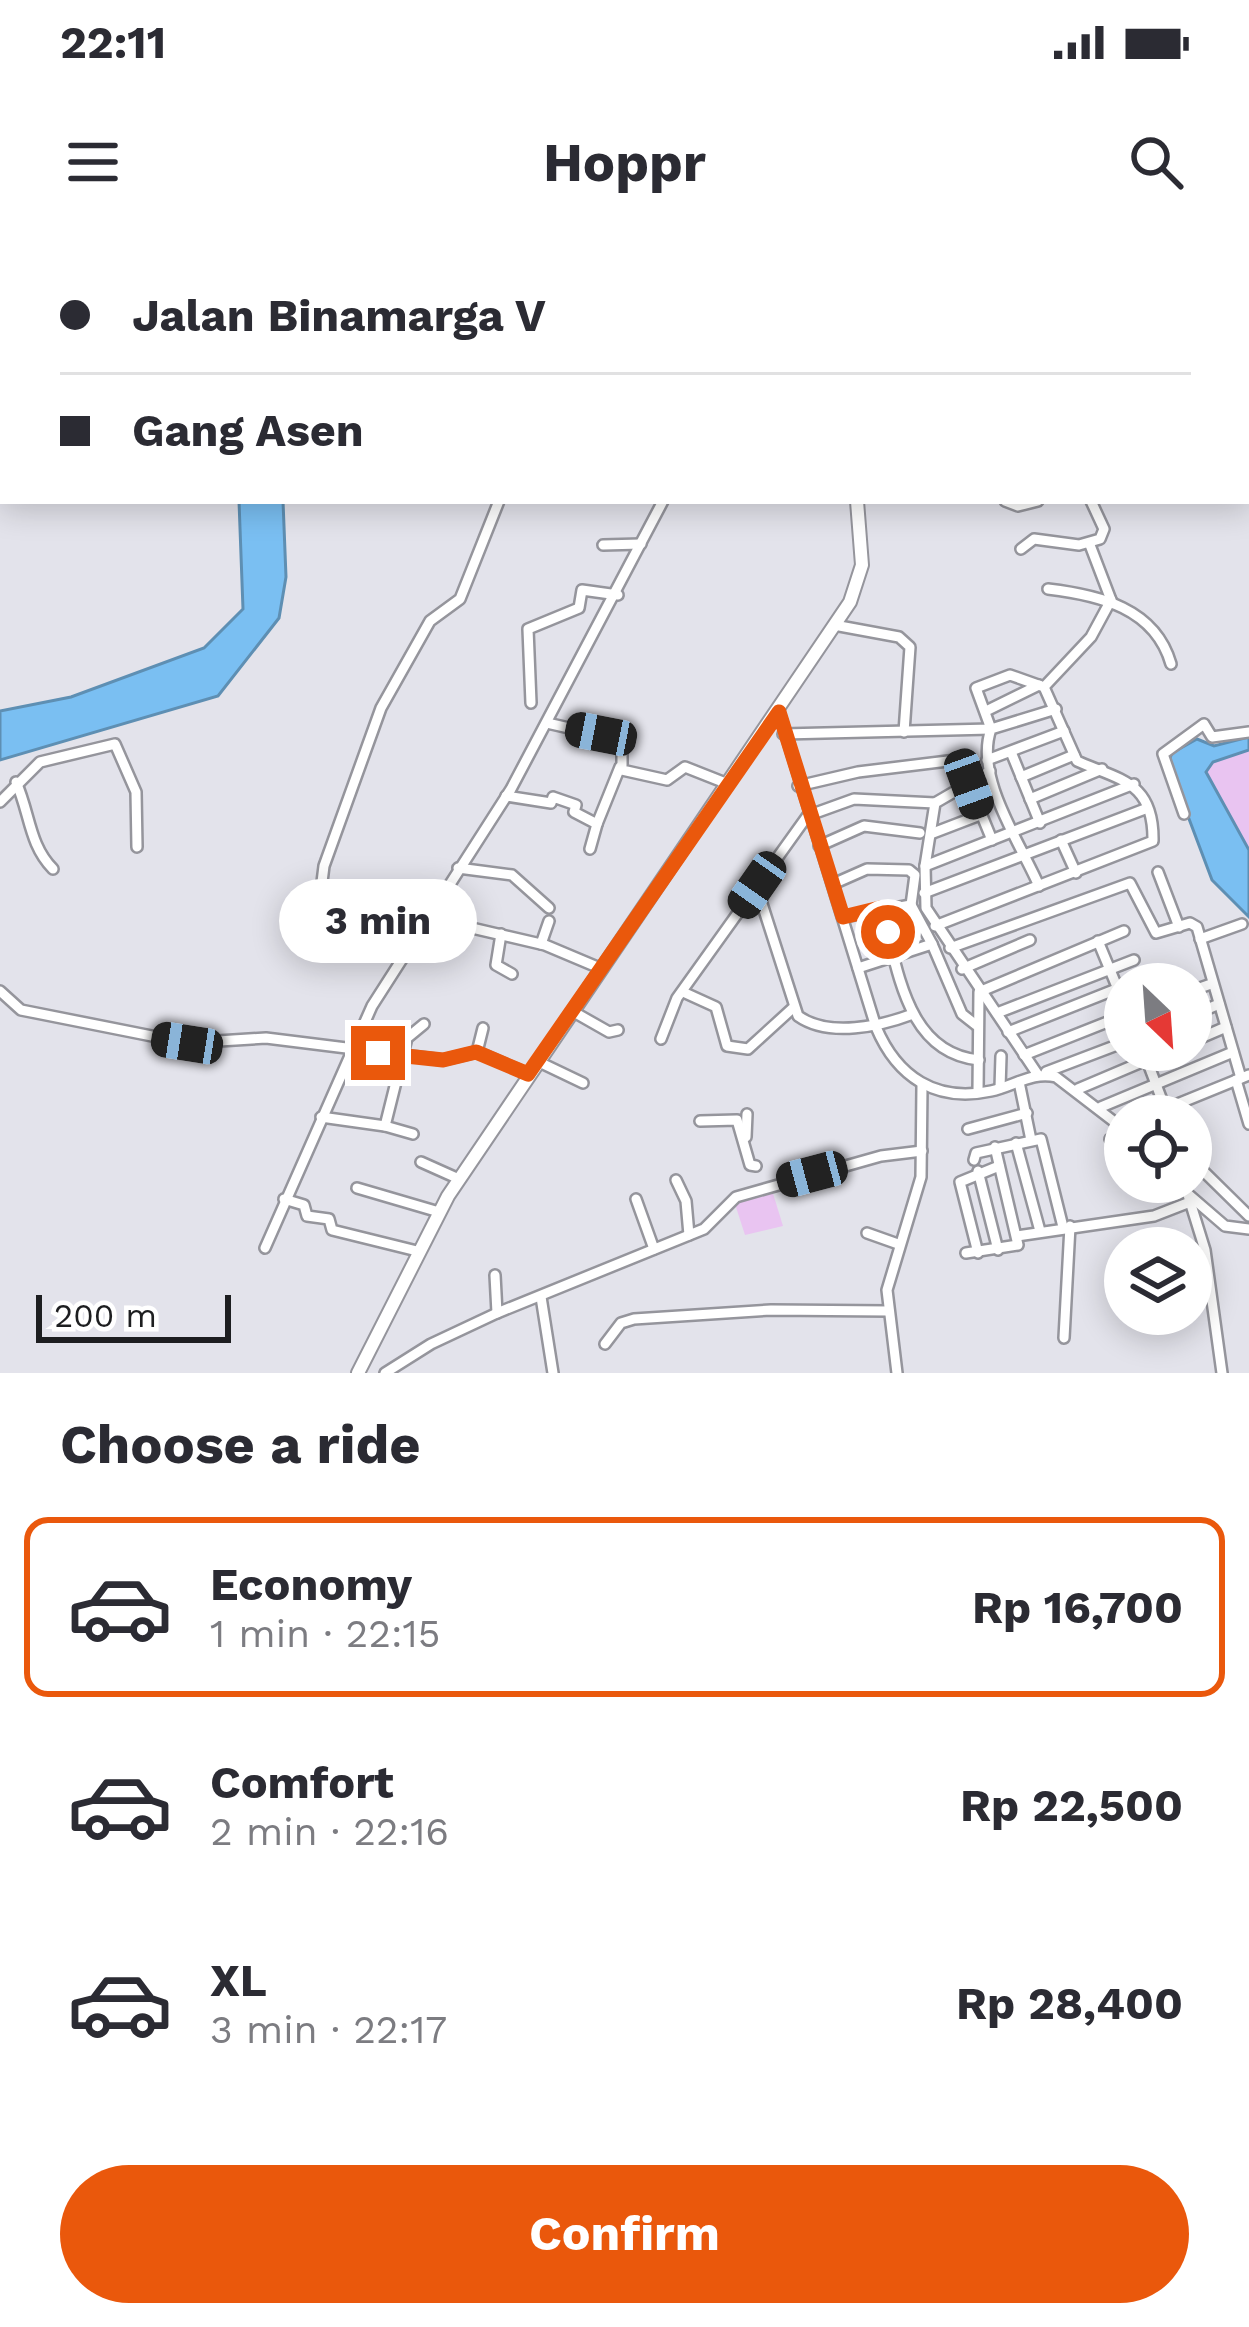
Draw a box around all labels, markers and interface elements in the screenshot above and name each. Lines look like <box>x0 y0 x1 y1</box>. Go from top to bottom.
text: 22:11 <box>60 16 166 69</box>
icon: menu <box>60 129 126 195</box>
icon: search <box>1123 129 1189 195</box>
text: Hoppr <box>543 131 706 194</box>
text: Jalan Binamarga V <box>132 289 546 342</box>
text: Gang Asen <box>132 404 364 457</box>
car <box>562 709 640 759</box>
car <box>940 744 998 824</box>
car <box>722 845 792 925</box>
callout: 3 min <box>279 879 477 963</box>
text: 3 min <box>325 898 431 943</box>
route start <box>861 905 915 959</box>
north arrow <box>1104 963 1212 1071</box>
map controls <box>1104 963 1212 1335</box>
car <box>149 1020 225 1066</box>
route end <box>351 1026 405 1080</box>
button: locate <box>1104 1095 1212 1203</box>
car <box>773 1147 851 1201</box>
button: layers <box>1104 1227 1212 1335</box>
scale bar <box>36 1289 231 1342</box>
text: 200 m <box>54 1296 157 1335</box>
text: Choose a ride <box>60 1413 421 1476</box>
icon: car <box>66 1553 174 1661</box>
text: Economy <box>210 1558 412 1611</box>
text: Rp 16,700 <box>972 1581 1183 1634</box>
text: 1 min · 22:15 <box>210 1611 441 1656</box>
icon: car <box>66 1751 174 1859</box>
text: Comfort <box>210 1756 394 1809</box>
text: Rp 22,500 <box>960 1779 1183 1832</box>
text: 2 min · 22:16 <box>210 1809 449 1854</box>
icon: car <box>66 1949 174 2057</box>
text: XL <box>210 1954 267 2007</box>
text: Rp 28,400 <box>956 1977 1183 2030</box>
text: 3 min · 22:17 <box>210 2007 447 2052</box>
button: Confirm <box>60 2165 1189 2303</box>

